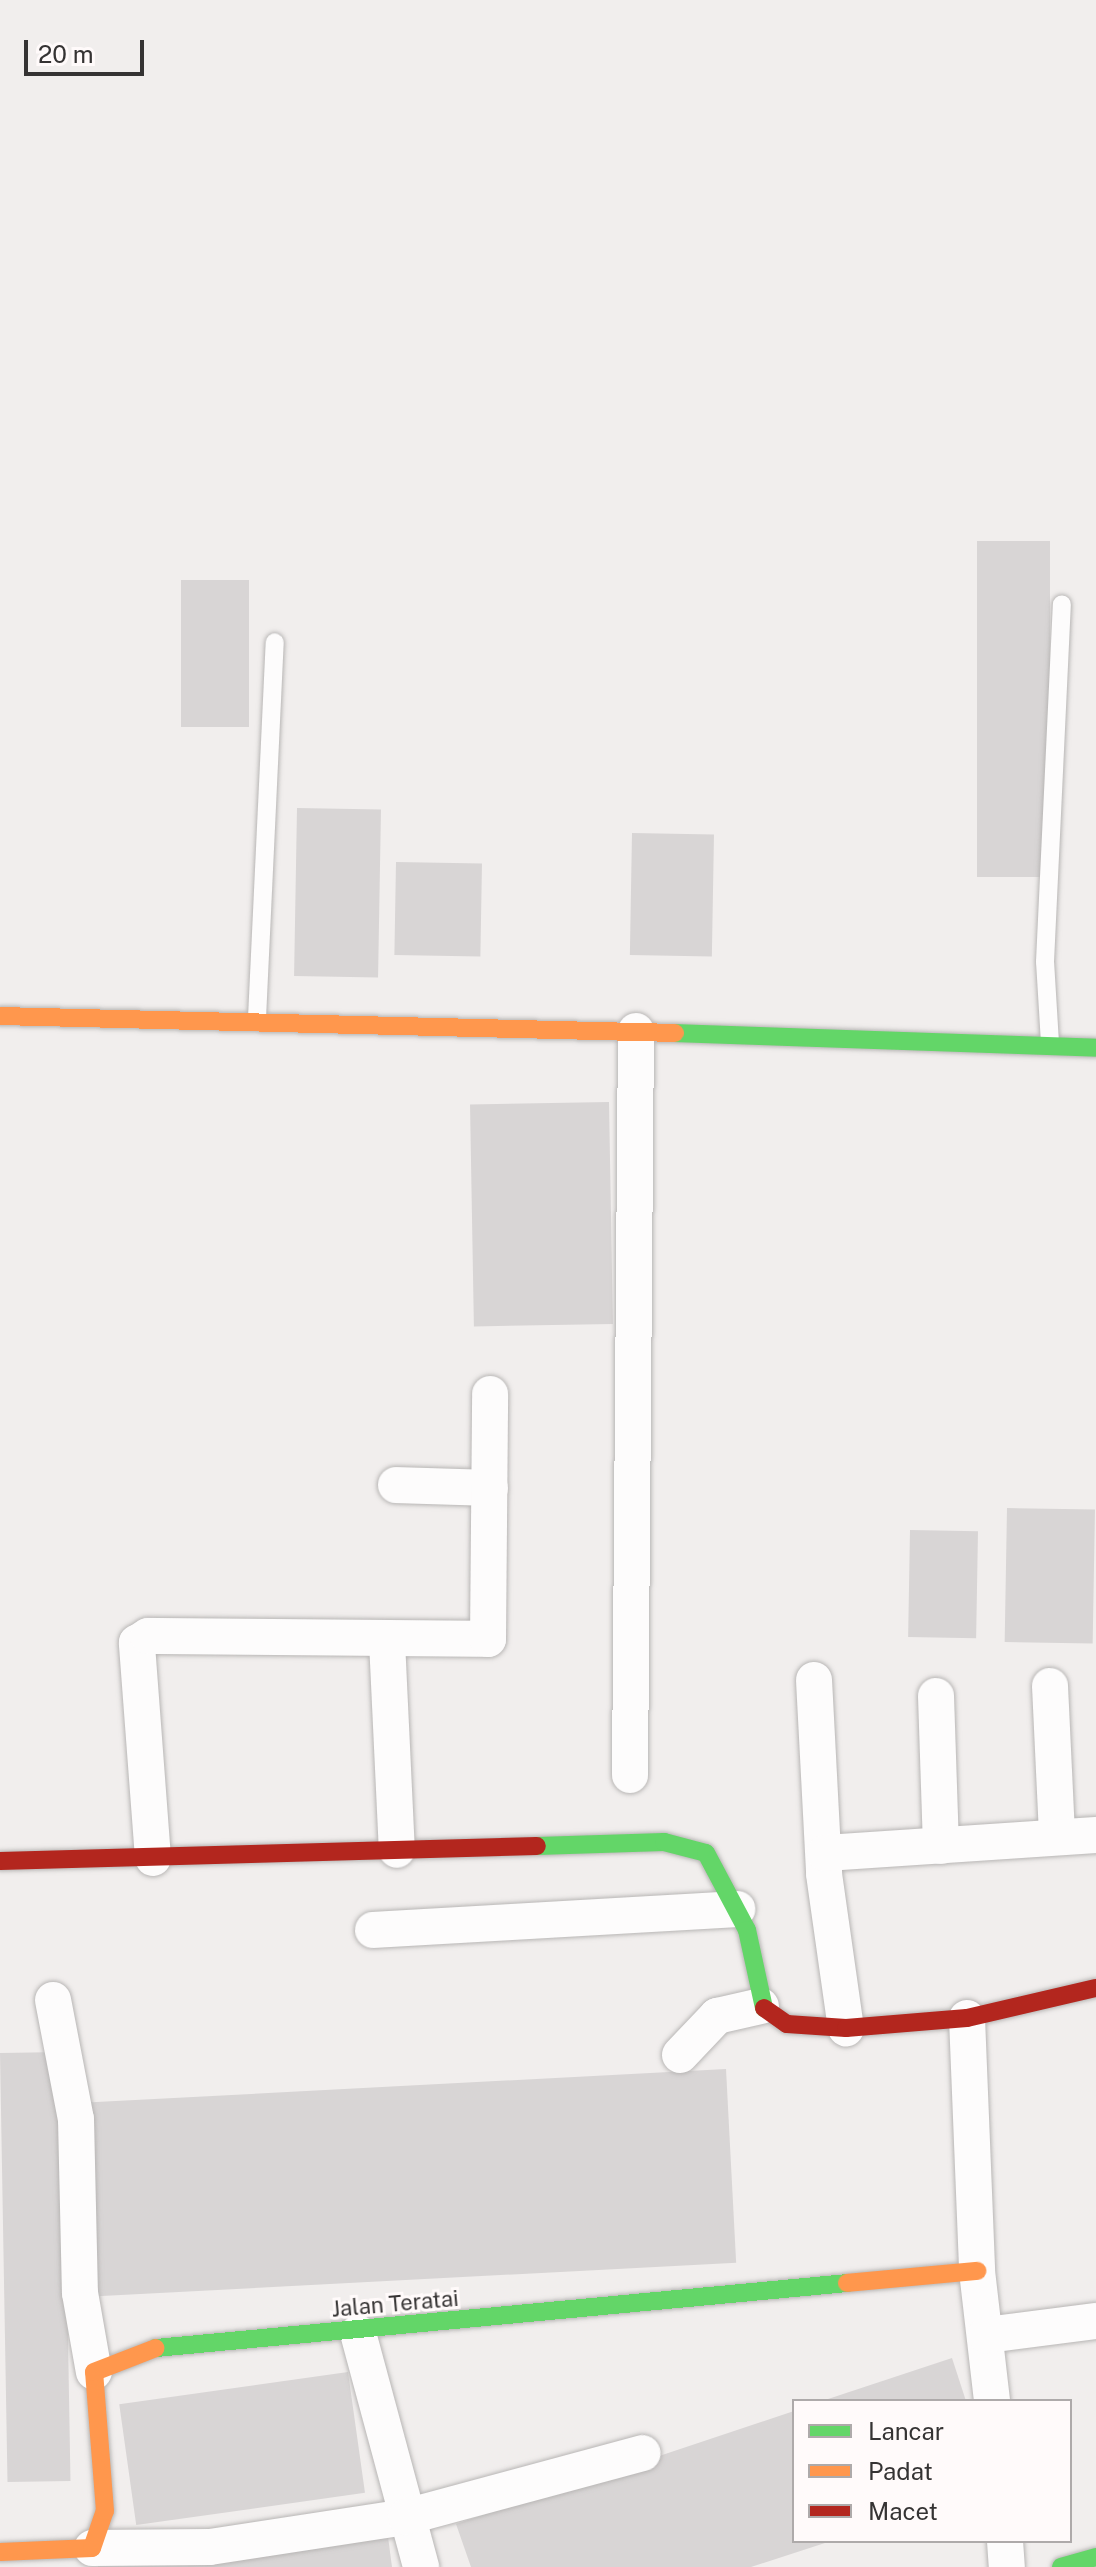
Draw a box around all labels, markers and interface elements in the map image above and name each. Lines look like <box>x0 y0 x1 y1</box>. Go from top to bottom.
scale bar <box>28 24 148 74</box>
text: 20 m <box>38 40 94 68</box>
street label: Jalan Teratai <box>330 2285 460 2323</box>
legend <box>792 2399 1072 2543</box>
text: Lancar <box>868 2417 944 2445</box>
text: Padat <box>868 2457 933 2485</box>
text: Macet <box>868 2497 938 2525</box>

